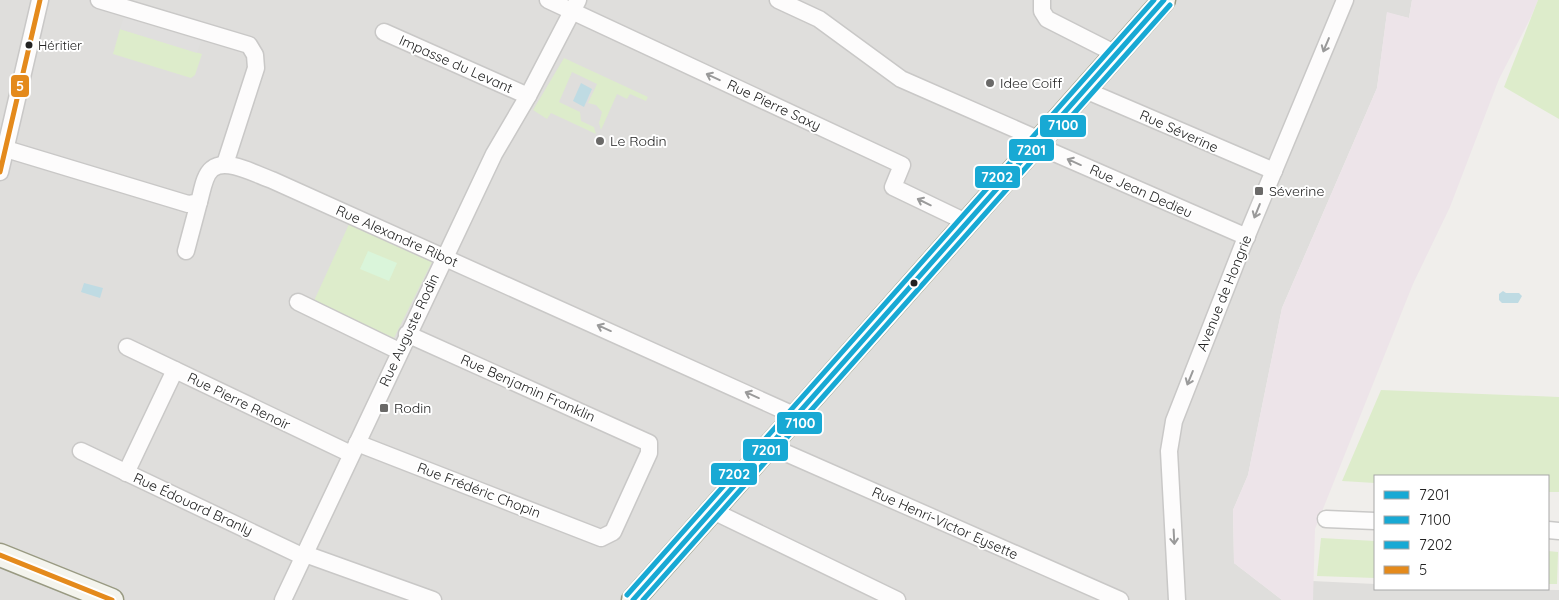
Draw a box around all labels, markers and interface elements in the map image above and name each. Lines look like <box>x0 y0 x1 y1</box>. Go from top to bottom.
street label: Impasse du Levant <box>396 31 516 97</box>
place label: Héritier <box>38 37 82 53</box>
one-way arrow <box>1321 37 1331 52</box>
marker: Héritier <box>24 40 34 50</box>
one-way arrow <box>706 72 721 81</box>
line badge: 5 <box>10 74 30 98</box>
place label: Idee Coiff <box>1000 74 1062 92</box>
street label: Rue Pierre Saxy <box>724 75 824 135</box>
text: 5 <box>16 77 24 95</box>
marker: Idee Coiff <box>984 77 996 89</box>
street label: Rue Séverine <box>1137 106 1221 156</box>
line badge: 7100 <box>1039 114 1087 138</box>
text: 7100 <box>1048 116 1079 134</box>
place label: Le Rodin <box>610 132 667 150</box>
marker: Le Rodin <box>594 135 606 147</box>
line badge: 7201 <box>1008 138 1055 162</box>
text: 7201 <box>1016 141 1046 159</box>
one-way arrow <box>1067 156 1082 166</box>
street label: Rue Jean Dedieu <box>1087 160 1195 222</box>
line badge: 7202 <box>974 165 1021 189</box>
text: 7202 <box>981 168 1013 186</box>
place label: Séverine <box>1269 182 1324 200</box>
marker: Séverine <box>1253 185 1265 197</box>
one-way arrow <box>917 197 932 207</box>
street label: Rue Alexandre Ribot <box>333 201 461 271</box>
one-way arrow <box>1252 203 1261 218</box>
street label: Avenue de Hongrie <box>1193 232 1256 354</box>
street label: Rue Auguste Rodin <box>375 271 443 389</box>
unlabelled marker <box>909 278 919 288</box>
one-way arrow <box>597 323 612 333</box>
street label: Rue Benjamin Franklin <box>458 350 598 426</box>
street label: Rue Pierre Renoir <box>184 368 294 434</box>
one-way arrow <box>1185 370 1194 385</box>
one-way arrow <box>745 390 760 399</box>
place label: Rodin <box>394 399 431 417</box>
marker: Rodin <box>378 402 390 414</box>
line badge: 7100 <box>776 411 823 435</box>
text: 7100 <box>785 414 816 432</box>
line badge: 7201 <box>742 438 789 462</box>
text: 7201 <box>751 441 781 459</box>
street label: Rue Frédéric Chopin <box>415 458 543 522</box>
line badge: 7202 <box>710 462 758 486</box>
text: 7202 <box>718 465 750 483</box>
street label: Rue Édouard Branly <box>130 468 256 540</box>
legend <box>1374 475 1549 590</box>
street label: Rue Henri-Victor Eysette <box>869 483 1021 563</box>
text: 7201 <box>1419 485 1449 504</box>
text: 7100 <box>1419 510 1451 529</box>
one-way arrow <box>1169 529 1178 545</box>
text: 7202 <box>1419 535 1452 554</box>
text: 5 <box>1419 560 1427 579</box>

